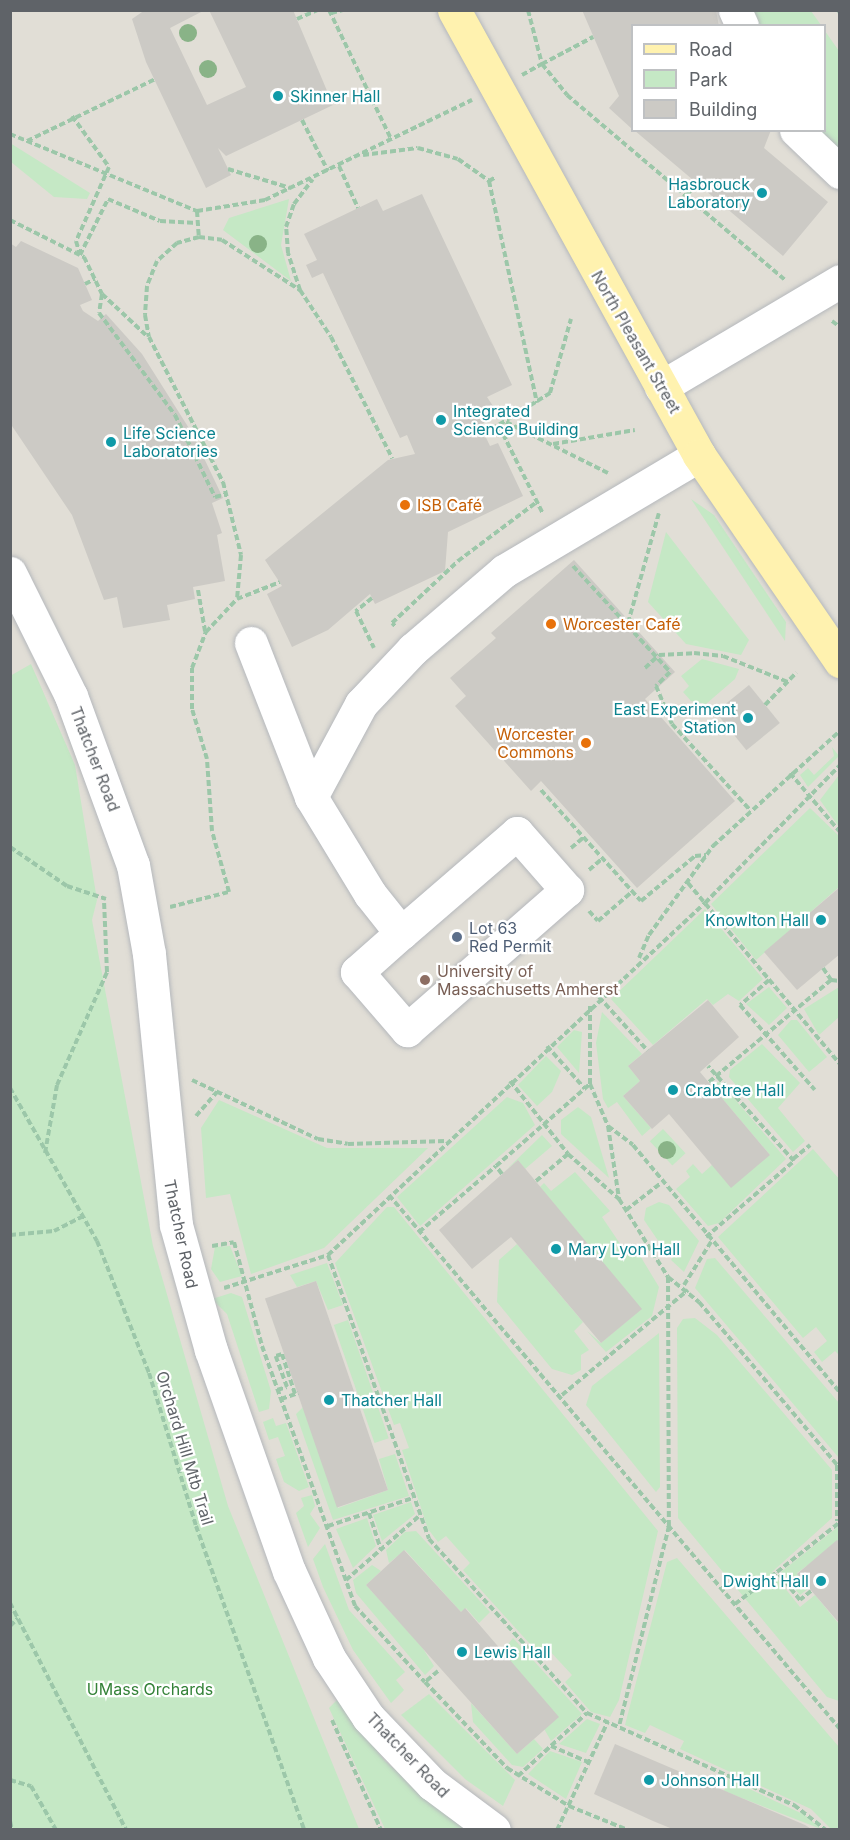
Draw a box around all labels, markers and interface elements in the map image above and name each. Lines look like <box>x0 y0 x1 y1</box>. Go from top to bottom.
legend <box>631 24 826 132</box>
text: Road <box>689 39 732 60</box>
text: Park <box>689 69 728 90</box>
place label: Skinner Hall <box>290 86 380 106</box>
marker: Skinner Hall <box>271 89 285 103</box>
text: Building <box>689 99 757 120</box>
place label: Hasbrouck Laboratory <box>668 174 750 212</box>
marker: Hasbrouck Laboratory <box>755 186 769 200</box>
street label: North Pleasant Street <box>587 267 685 417</box>
place label: Integrated Science Building <box>453 401 579 439</box>
marker: Integrated Science Building <box>434 413 448 427</box>
place label: Life Science Laboratories <box>123 423 218 461</box>
marker: Life Science Laboratories <box>104 435 118 449</box>
place label: ISB Café <box>417 495 482 515</box>
marker: ISB Café <box>398 498 412 512</box>
place label: Worcester Café <box>563 614 681 634</box>
marker: Worcester Café <box>544 617 558 631</box>
place label: East Experiment Station <box>614 699 736 737</box>
street label: Thatcher Road <box>66 704 124 814</box>
marker: East Experiment Station <box>741 711 755 725</box>
place label: Worcester Commons <box>496 724 574 762</box>
marker: Worcester Commons <box>579 736 593 750</box>
place label: Knowlton Hall <box>705 910 809 930</box>
marker: Knowlton Hall <box>814 913 828 927</box>
place label: Lot 63 Red Permit <box>469 918 552 956</box>
marker: Lot 63 Red Permit <box>450 930 464 944</box>
place label: University of Massachusetts Amherst <box>437 961 619 999</box>
marker: University of Massachusetts Amherst <box>418 973 432 987</box>
place label: Crabtree Hall <box>685 1080 784 1100</box>
marker: Crabtree Hall <box>666 1083 680 1097</box>
street label: Thatcher Road <box>160 1178 202 1290</box>
place label: Mary Lyon Hall <box>568 1239 680 1259</box>
marker: Mary Lyon Hall <box>549 1242 563 1256</box>
street label: Orchard Hill Mtb Trail <box>152 1369 218 1527</box>
place label: Thatcher Hall <box>341 1390 442 1410</box>
marker: Thatcher Hall <box>322 1393 336 1407</box>
place label: Dwight Hall <box>723 1571 809 1591</box>
marker: Dwight Hall <box>814 1574 828 1588</box>
place label: Lewis Hall <box>474 1642 551 1662</box>
marker: Lewis Hall <box>455 1645 469 1659</box>
park label: UMass Orchards <box>87 1679 213 1699</box>
street label: Thatcher Road <box>363 1708 453 1802</box>
place label: Johnson Hall <box>661 1770 759 1790</box>
marker: Johnson Hall <box>642 1773 656 1787</box>

